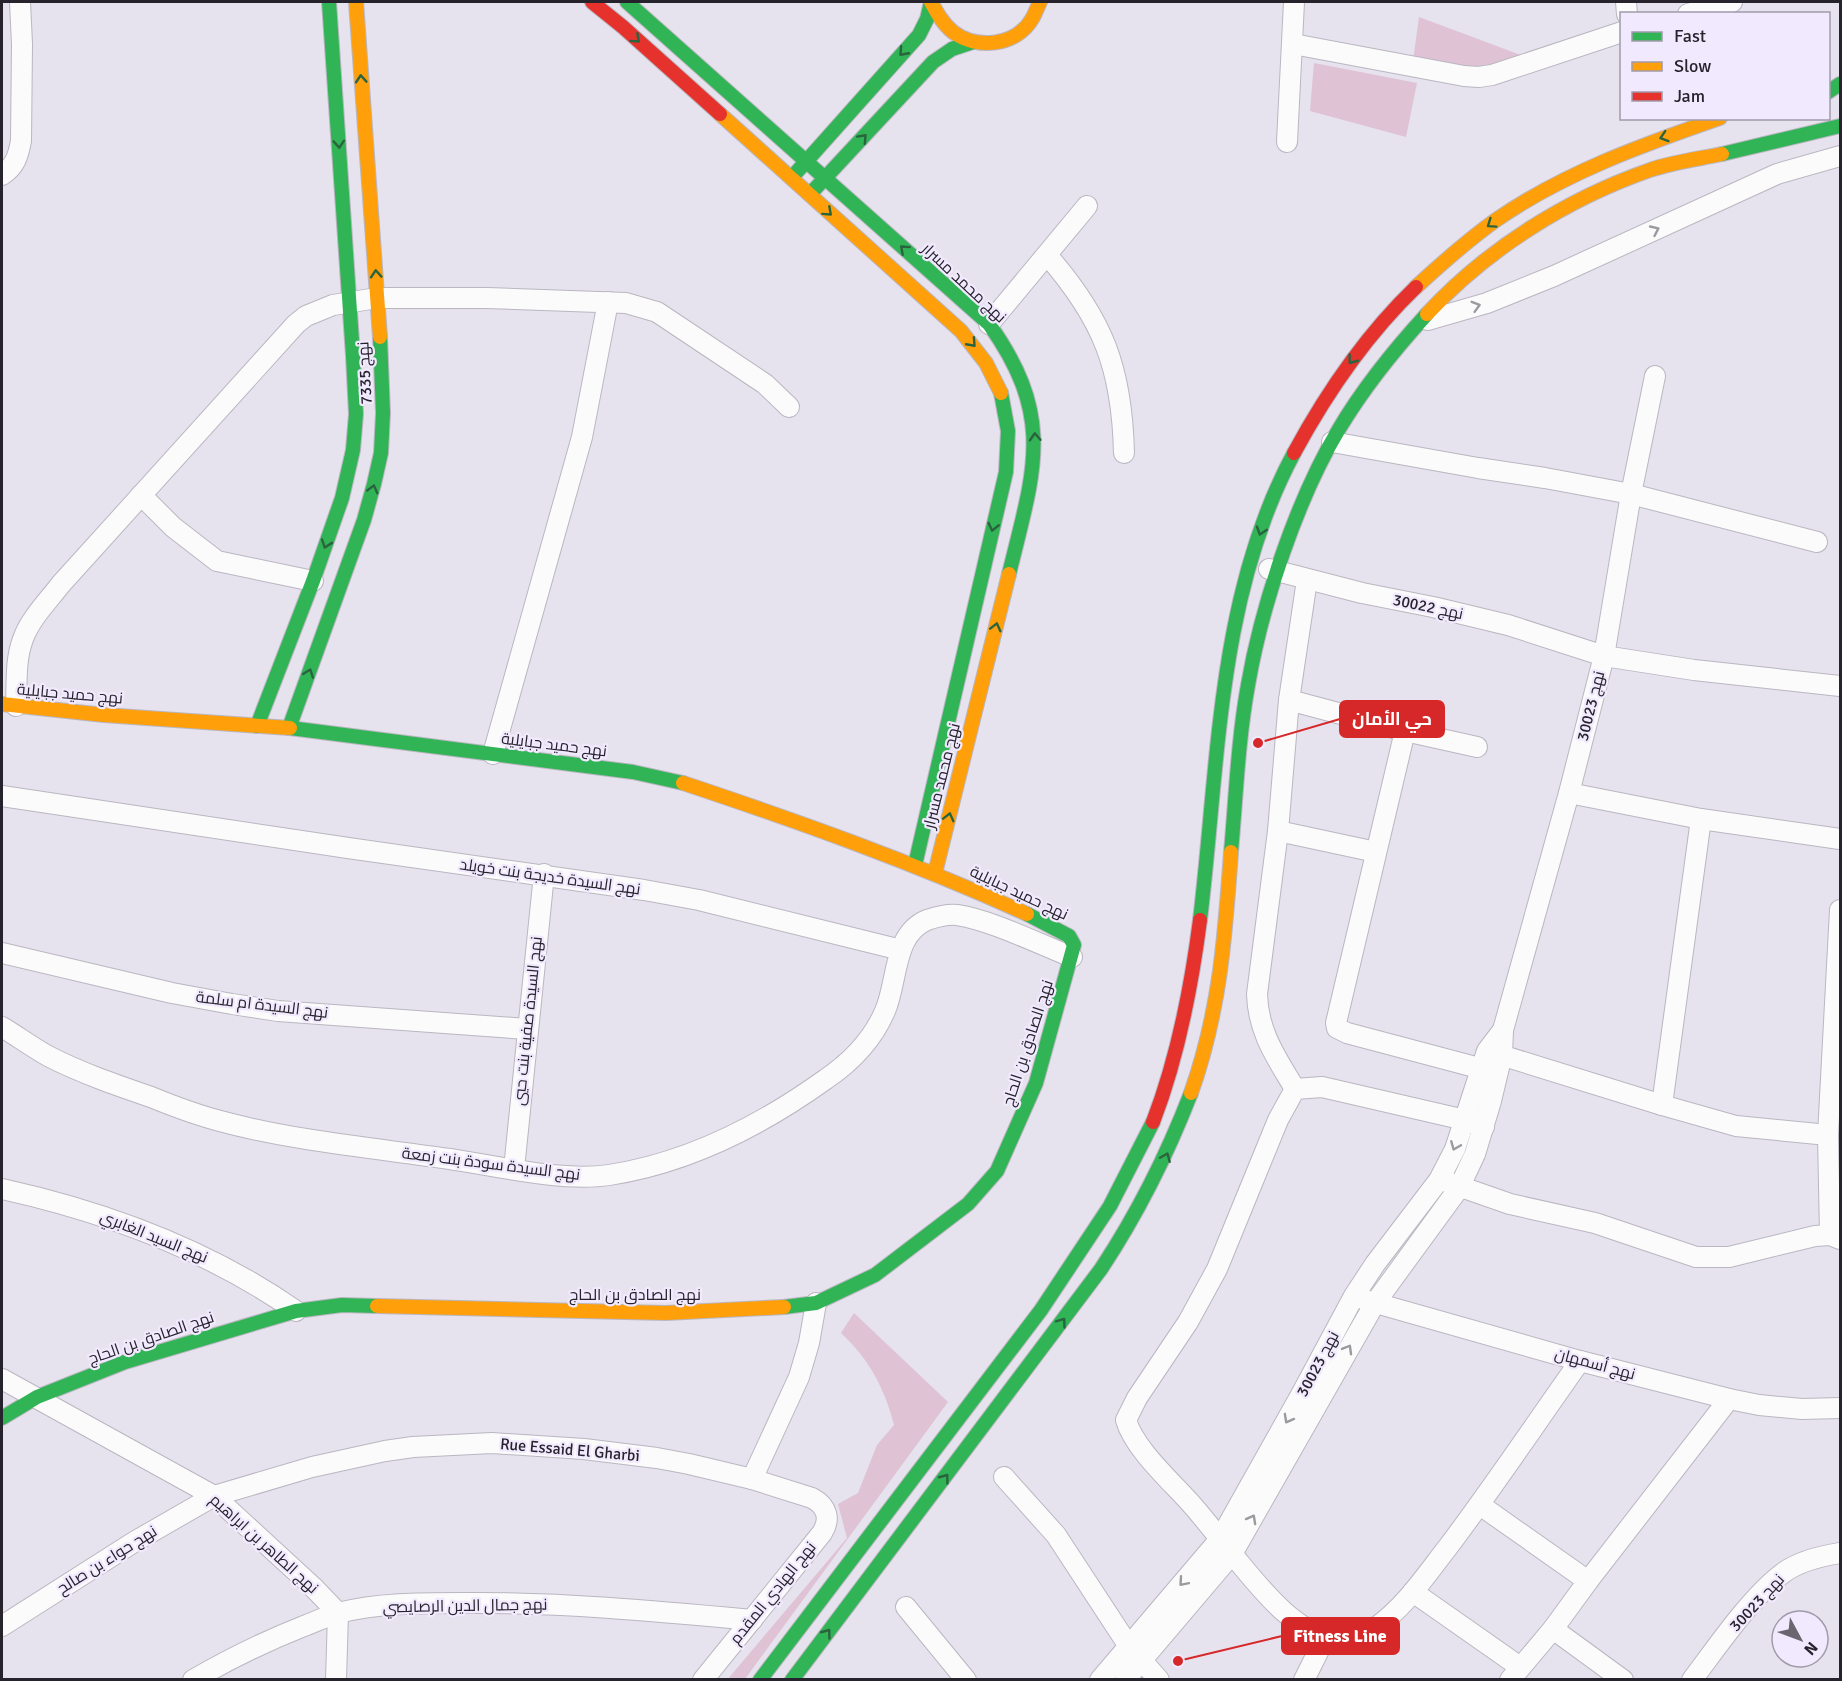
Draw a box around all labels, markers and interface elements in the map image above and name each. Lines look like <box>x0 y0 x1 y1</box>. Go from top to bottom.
legend <box>1620 12 1830 120</box>
text: Fast <box>1674 25 1706 47</box>
one-way arrow <box>630 32 640 43</box>
one-way arrow <box>899 45 910 56</box>
text: Slow <box>1674 55 1711 77</box>
one-way arrow <box>355 75 368 84</box>
text: Jam <box>1674 85 1705 107</box>
one-way arrow <box>1659 130 1670 142</box>
one-way arrow <box>856 134 867 144</box>
one-way arrow <box>332 139 345 148</box>
one-way arrow <box>821 205 831 216</box>
one-way arrow <box>1486 217 1497 228</box>
one-way arrow <box>1648 225 1659 237</box>
street label: نهج محمد مسرار <box>916 238 1010 328</box>
one-way arrow <box>900 245 911 256</box>
one-way arrow <box>369 269 382 278</box>
one-way arrow <box>1470 301 1481 313</box>
one-way arrow <box>965 336 976 347</box>
street label: نهج 7335 <box>353 341 378 405</box>
one-way arrow <box>1348 353 1359 364</box>
one-way arrow <box>1028 432 1041 441</box>
one-way arrow <box>366 484 378 495</box>
one-way arrow <box>987 522 1000 532</box>
one-way arrow <box>1256 525 1268 536</box>
one-way arrow <box>321 538 334 549</box>
street label: نهج 30022 <box>1391 590 1465 625</box>
one-way arrow <box>988 622 1001 632</box>
one-way arrow <box>301 668 314 679</box>
street label: نهج 30023 <box>1573 669 1610 743</box>
street label: نهج حميد جبايلية <box>16 679 124 710</box>
callout: حي الأمان <box>1340 701 1444 737</box>
text: حي الأمان <box>1352 708 1432 734</box>
street label: نهج محمد مسرار <box>919 721 966 832</box>
street label: نهج حميد جبايلية <box>500 729 608 762</box>
one-way arrow <box>942 812 955 822</box>
street label: نهج السيدة خديجة بنت خويلد <box>458 854 642 901</box>
street label: نهج حميد جبايلية <box>966 861 1071 925</box>
street label: نهج السيدة صفية بنت حيي <box>509 935 548 1107</box>
street label: نهج الصادق بن الحاج <box>998 977 1059 1109</box>
street label: نهج السيدة ام سلمة <box>195 987 329 1024</box>
one-way arrow <box>1450 1140 1462 1151</box>
street label: نهج السيدة سودة بنت زمعة <box>401 1143 581 1186</box>
one-way arrow <box>1159 1152 1171 1163</box>
street label: نهج السيد الغابري <box>96 1206 211 1271</box>
street label: نهج الصادق بن الحاج <box>569 1285 701 1306</box>
street label: نهج الصادق بن الحاج <box>85 1307 217 1370</box>
one-way arrow <box>1055 1317 1066 1328</box>
street label: نهج 30023 <box>1292 1328 1345 1401</box>
street label: نهج أسمهان <box>1552 1344 1638 1385</box>
one-way arrow <box>1341 1345 1352 1355</box>
one-way arrow <box>1284 1413 1295 1423</box>
street label: Rue Essaid El Gharbi <box>499 1434 641 1466</box>
one-way arrow <box>938 1473 949 1484</box>
street label: نهج الطاهر بن ابراهيم <box>205 1490 323 1599</box>
one-way arrow <box>1245 1515 1256 1525</box>
street label: نهج حواء بن صالح <box>53 1521 161 1600</box>
street label: نهج الهادي المقدم <box>725 1538 823 1650</box>
street label: نهج 30023 <box>1725 1570 1789 1637</box>
one-way arrow <box>1179 1576 1190 1586</box>
street label: نهج جمال الدين الرصايصي <box>382 1595 548 1619</box>
north arrow <box>1770 1609 1830 1669</box>
callout: Fitness Line <box>1282 1618 1399 1654</box>
text: Fitness Line <box>1293 1625 1387 1647</box>
one-way arrow <box>820 1629 831 1640</box>
text: N <box>1799 1637 1822 1659</box>

